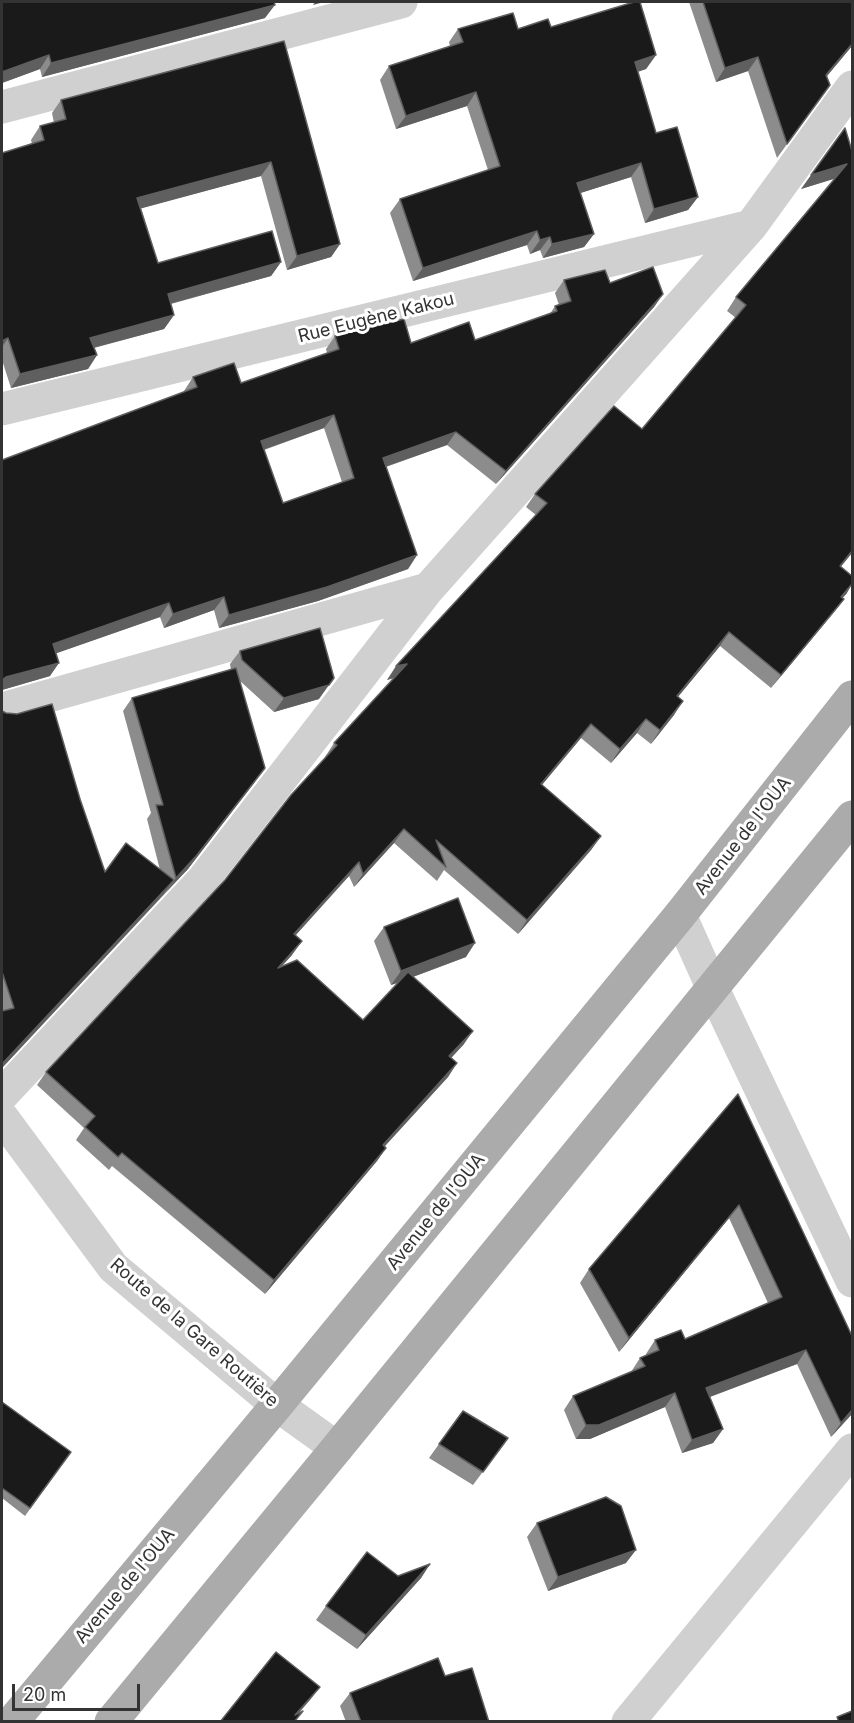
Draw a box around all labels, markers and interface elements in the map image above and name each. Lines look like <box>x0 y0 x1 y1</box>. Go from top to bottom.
street label: Rue Eugène Kakou <box>296 288 456 348</box>
street label: Avenue de l'OUA <box>690 773 796 899</box>
street label: Avenue de l'OUA <box>382 1149 490 1275</box>
street label: Route de la Gare Routière <box>105 1254 283 1412</box>
street label: Avenue de l'OUA <box>70 1524 180 1648</box>
scale bar <box>15 1672 142 1710</box>
text: 20 m <box>23 1684 66 1705</box>

